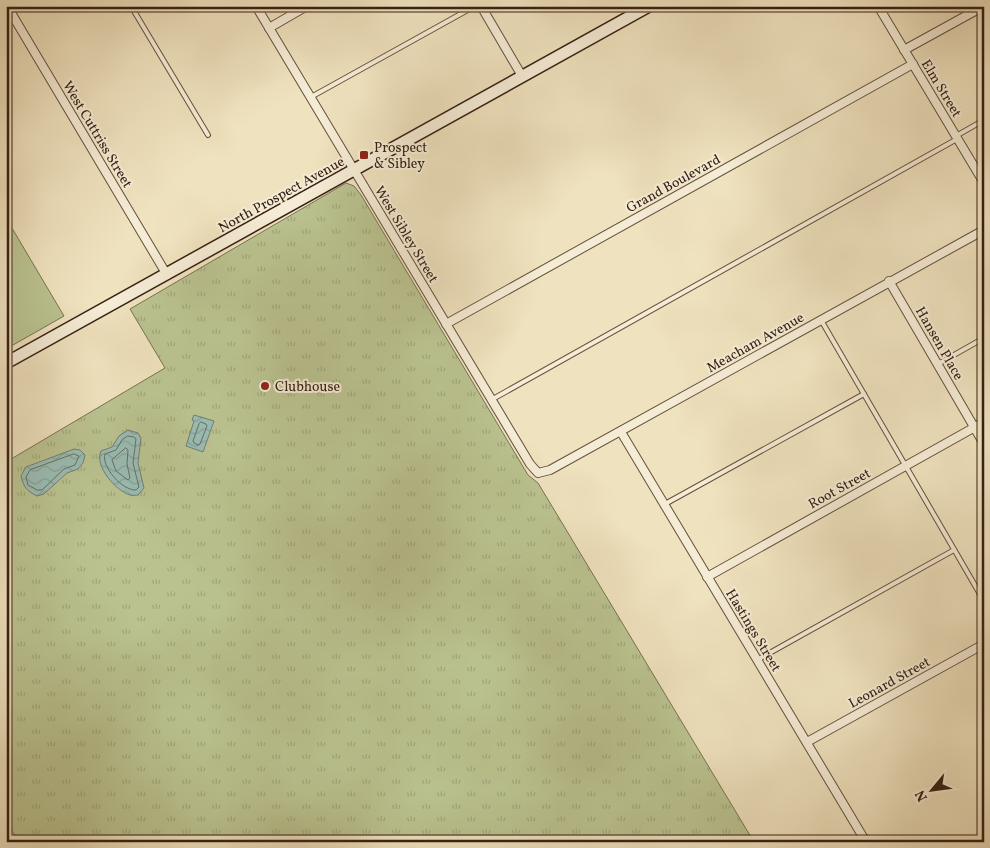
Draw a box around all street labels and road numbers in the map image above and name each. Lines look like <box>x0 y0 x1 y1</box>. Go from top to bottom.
street label: Elm Street <box>916 56 966 121</box>
street label: West Cuttriss Street <box>57 78 136 192</box>
street label: Grand Boulevard <box>623 151 724 218</box>
street label: North Prospect Avenue <box>215 152 349 238</box>
street label: West Sibley Street <box>369 183 442 287</box>
street label: Hansen Place <box>910 304 968 384</box>
street label: Meacham Avenue <box>704 309 808 378</box>
street label: Root Street <box>805 464 874 514</box>
street label: Hastings Street <box>720 586 785 676</box>
street label: Leonard Street <box>846 653 934 714</box>

